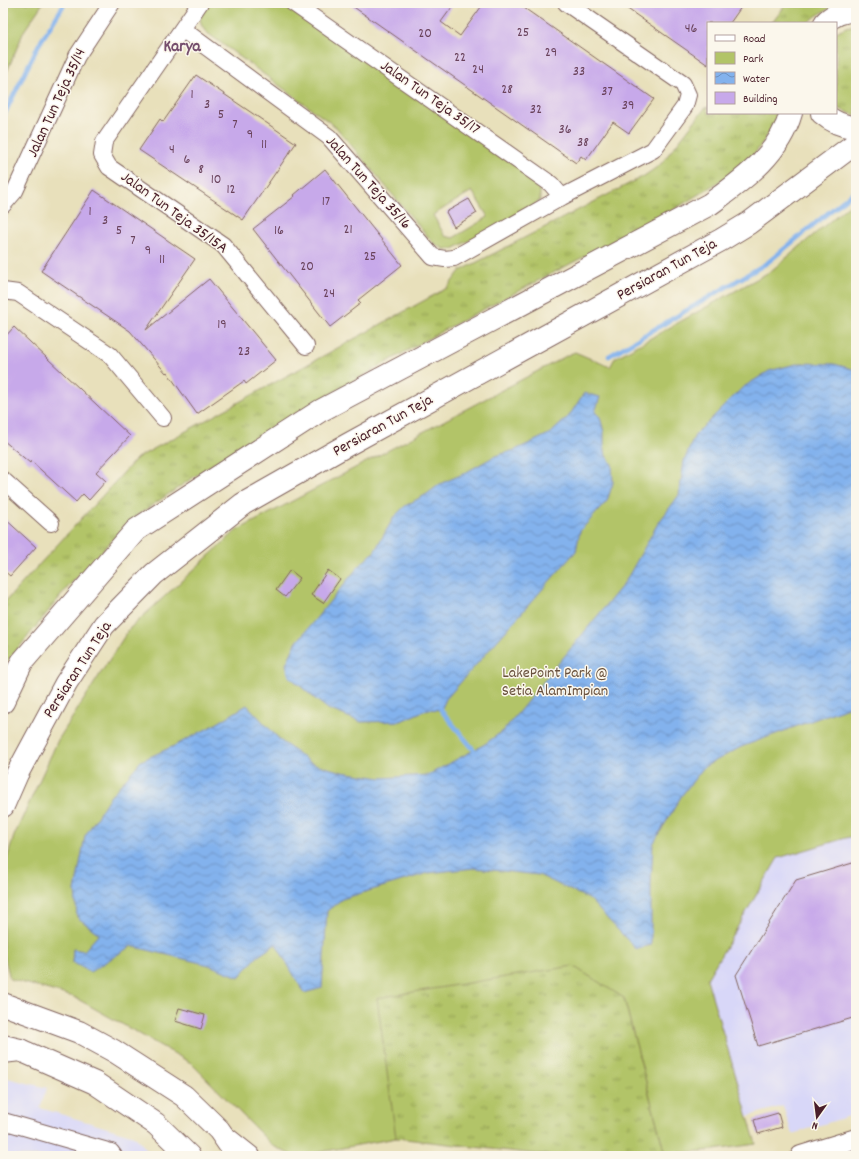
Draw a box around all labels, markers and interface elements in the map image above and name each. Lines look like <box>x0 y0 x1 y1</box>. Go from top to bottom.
house number: 46 <box>685 19 697 39</box>
legend <box>707 22 837 114</box>
house number: 25 <box>517 23 529 43</box>
house number: 20 <box>418 24 432 44</box>
text: Road <box>743 31 765 48</box>
district label: Karya <box>164 36 202 60</box>
house number: 29 <box>545 43 557 63</box>
street label: Jalan Tun Teja 35/14 <box>22 45 92 161</box>
house number: 22 <box>454 48 466 68</box>
text: Park <box>743 51 764 68</box>
street label: Jalan Tun Teja 35/17 <box>375 55 485 141</box>
house number: 24 <box>472 60 484 80</box>
house number: 33 <box>573 62 585 82</box>
text: Water <box>743 71 770 88</box>
house number: 28 <box>501 80 513 100</box>
house number: 37 <box>601 82 613 102</box>
house number: 1 <box>190 85 194 105</box>
text: Building <box>743 91 778 108</box>
house number: 3 <box>204 95 210 115</box>
house number: 39 <box>622 96 634 116</box>
house number: 32 <box>530 100 542 120</box>
house number: 5 <box>218 105 224 125</box>
house number: 7 <box>232 115 238 135</box>
house number: 36 <box>558 120 572 140</box>
house number: 9 <box>247 125 253 145</box>
street label: Jalan Tun Teja 35/16 <box>320 131 417 235</box>
house number: 38 <box>577 133 589 153</box>
house number: 11 <box>261 135 267 155</box>
house number: 4 <box>169 140 175 160</box>
house number: 6 <box>184 150 191 170</box>
house number: 8 <box>198 160 204 180</box>
street label: Jalan Tun Teja 35/15A <box>117 168 231 258</box>
house number: 10 <box>211 170 221 190</box>
house number: 12 <box>226 180 236 200</box>
house number: 17 <box>322 192 330 212</box>
house number: 1 <box>88 202 92 222</box>
house number: 3 <box>102 211 108 231</box>
house number: 21 <box>343 220 353 240</box>
house number: 16 <box>274 221 284 241</box>
house number: 5 <box>116 223 122 239</box>
house number: 7 <box>130 231 136 251</box>
street label: Persiaran Tun Teja <box>613 233 722 307</box>
house number: 9 <box>145 241 151 261</box>
house number: 25 <box>364 247 376 267</box>
house number: 11 <box>159 250 165 270</box>
house number: 20 <box>300 257 314 277</box>
house number: 24 <box>323 284 335 304</box>
house number: 19 <box>217 315 227 335</box>
house number: 23 <box>238 342 250 362</box>
street label: Persiaran Tun Teja <box>329 389 438 463</box>
street label: Persiaran Tun Teja <box>38 617 118 723</box>
park label: LakePoint Park @ Setia AlamImpian <box>502 662 608 703</box>
north arrow <box>797 1097 837 1137</box>
text: N <box>810 1116 820 1133</box>

